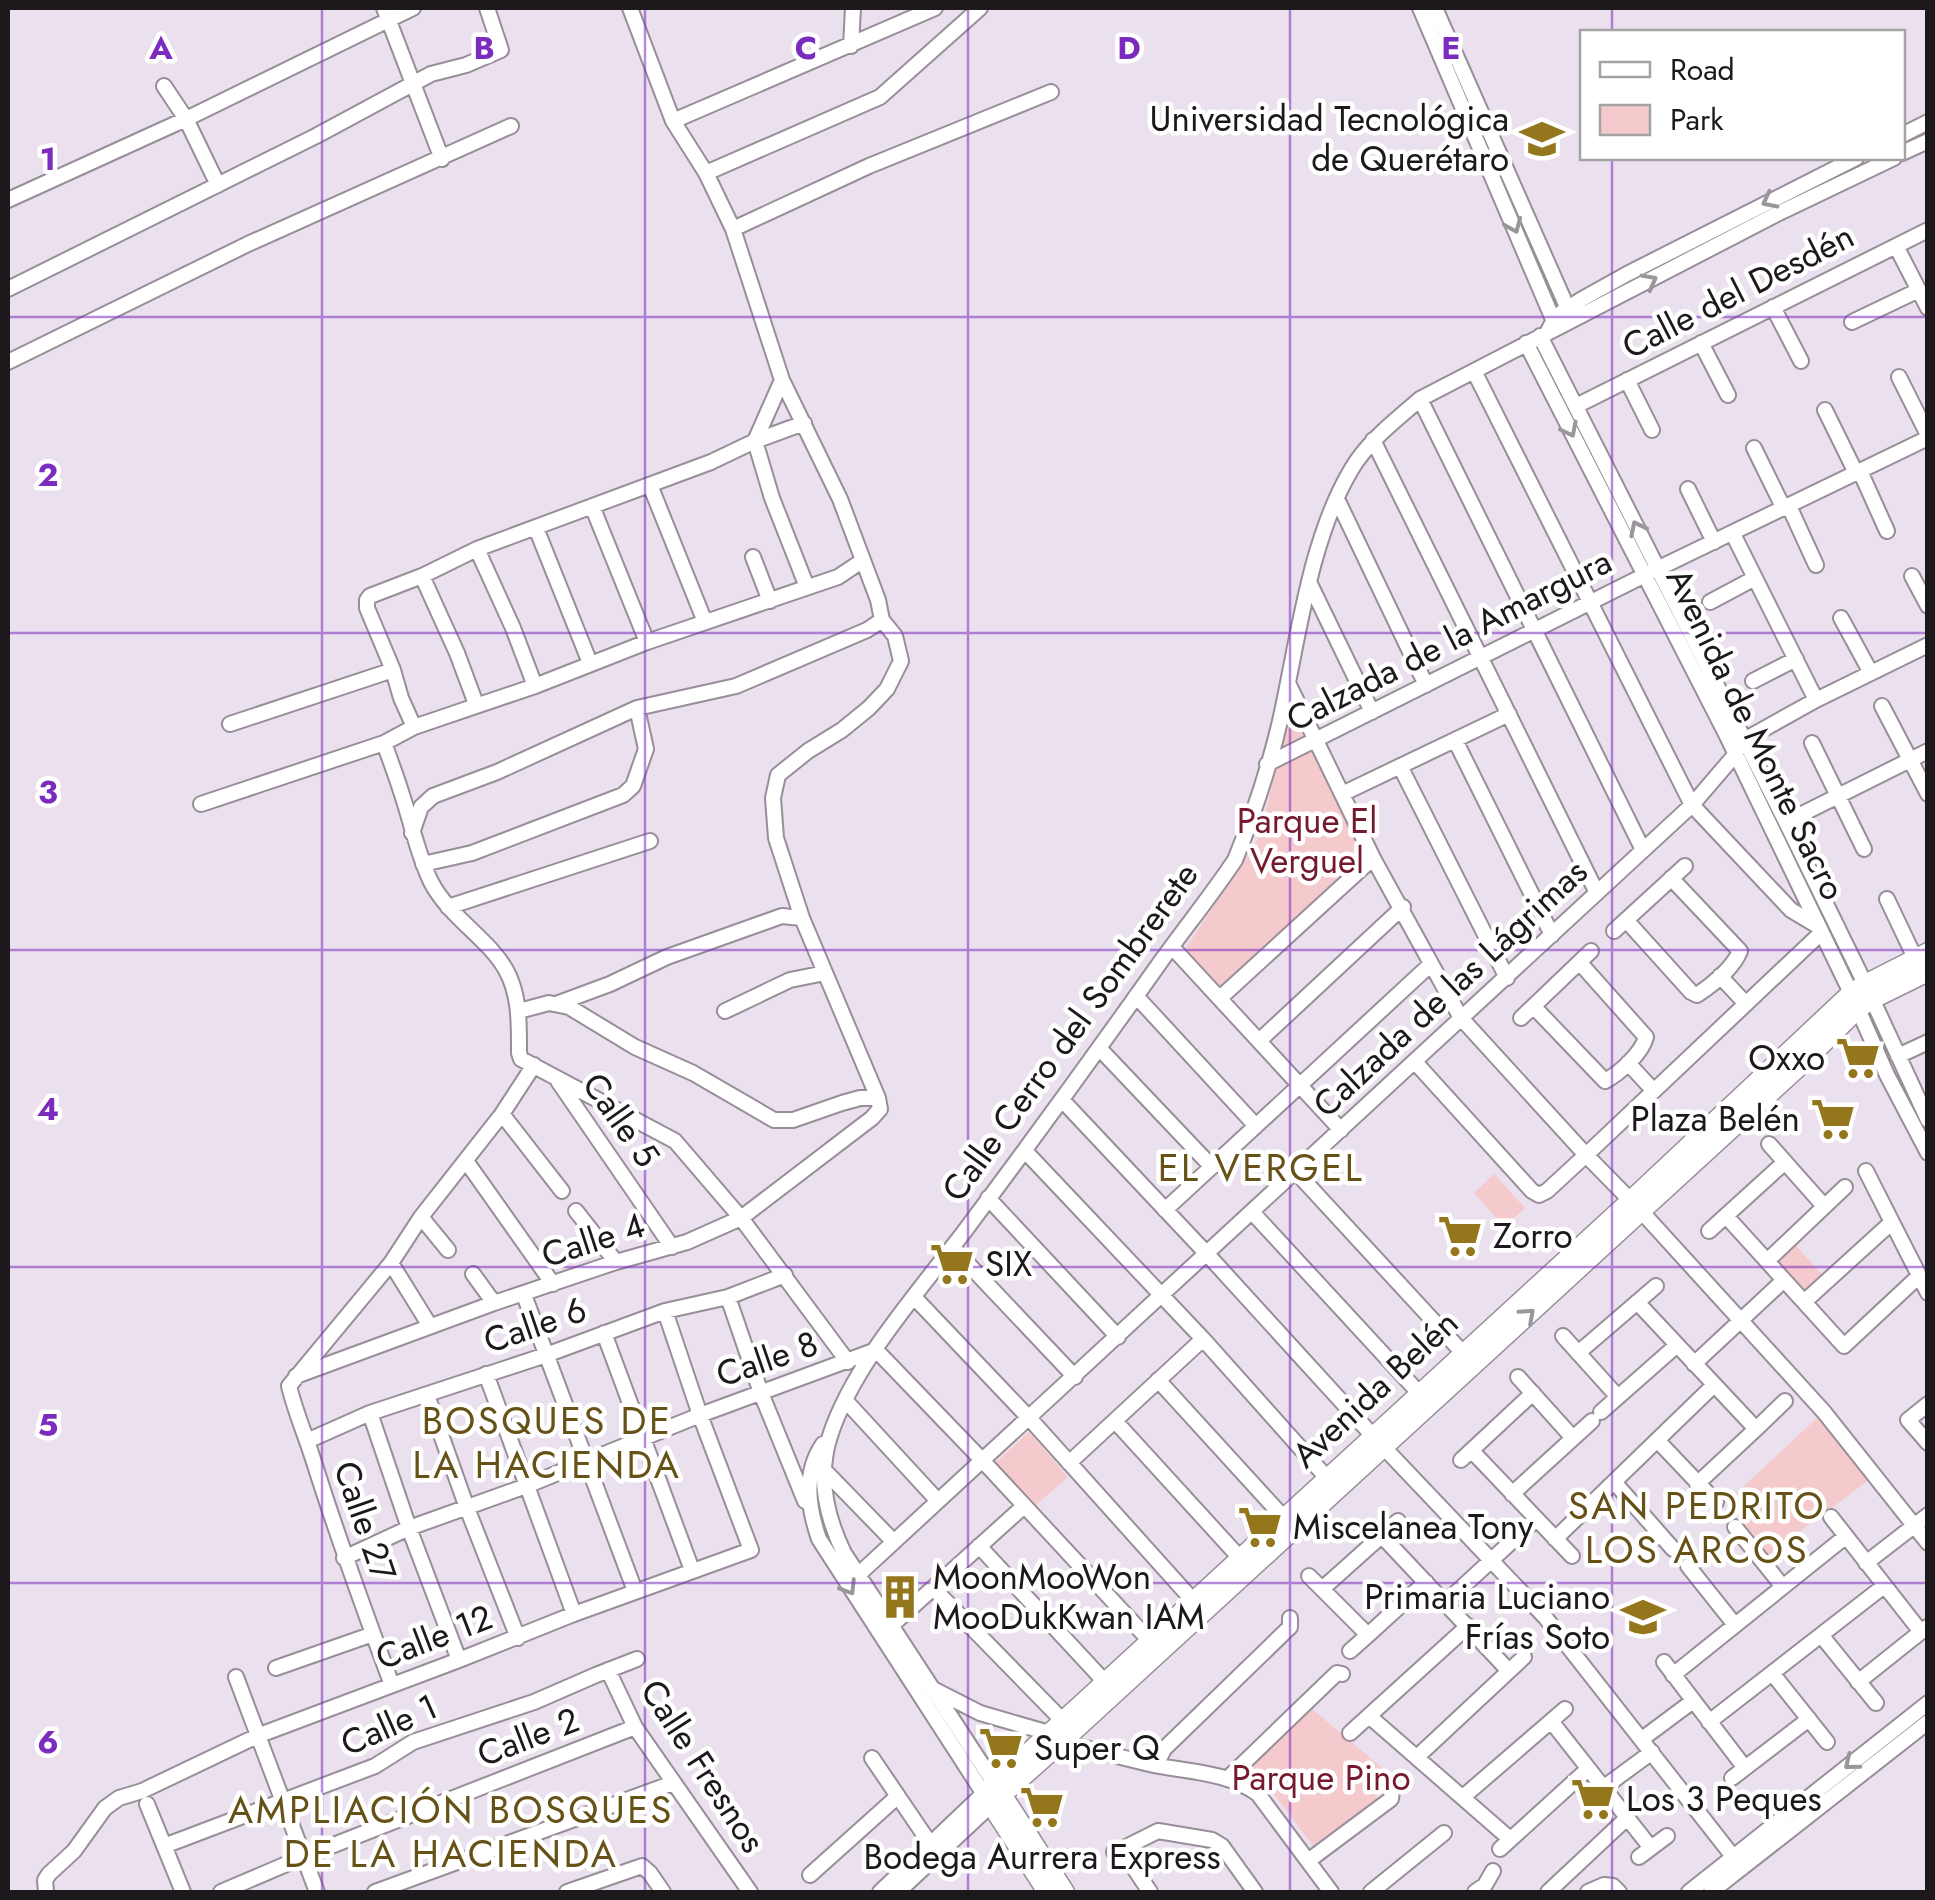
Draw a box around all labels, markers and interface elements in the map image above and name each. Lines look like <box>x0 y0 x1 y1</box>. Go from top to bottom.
text: A <box>148 25 173 71</box>
text: B <box>473 25 495 71</box>
text: C <box>795 25 817 71</box>
text: D <box>1117 25 1141 71</box>
text: E <box>1441 25 1461 71</box>
legend <box>1580 30 1905 160</box>
text: Road <box>1670 48 1735 91</box>
place label: Universidad Tecnológica de Querétaro <box>1149 94 1509 184</box>
text: Park <box>1670 98 1724 141</box>
school or university icon: Universidad Tecnológica de Querétaro <box>1518 115 1566 163</box>
text: 1 <box>40 136 56 182</box>
one-way arrow <box>1761 189 1779 208</box>
street label: Calle del Desdén <box>1613 211 1863 371</box>
one-way arrow <box>1502 216 1522 234</box>
one-way arrow <box>1639 274 1657 293</box>
one-way arrow <box>1558 420 1578 438</box>
text: 2 <box>38 452 59 498</box>
one-way arrow <box>1629 521 1649 539</box>
street label: Calzada de la Amargura <box>1278 536 1620 744</box>
street label: Avenida de Monte Sacro <box>1654 560 1858 908</box>
text: 3 <box>38 769 58 815</box>
park label: Parque El Verguel <box>1237 796 1377 886</box>
street label: Calzada de las Lágrimas <box>1302 847 1598 1129</box>
street label: Calle Cerro del Sombrerete <box>930 852 1210 1212</box>
place label: Oxxo <box>1748 1033 1825 1083</box>
supermarket icon: Oxxo <box>1834 1034 1882 1082</box>
street label: Calle 5 <box>570 1063 672 1177</box>
text: 4 <box>37 1086 59 1132</box>
place label: Plaza Belén <box>1630 1094 1800 1144</box>
supermarket icon: Plaza Belén <box>1809 1095 1857 1143</box>
district label: EL VERGEL <box>1158 1140 1364 1195</box>
street label: Calle 4 <box>535 1200 651 1280</box>
place label: Zorro <box>1493 1211 1573 1261</box>
supermarket icon: Zorro <box>1436 1212 1484 1260</box>
place label: SIX <box>985 1239 1033 1289</box>
supermarket icon: SIX <box>928 1240 976 1288</box>
street label: Calle 6 <box>477 1284 593 1366</box>
street label: Avenida Belén <box>1281 1299 1469 1479</box>
one-way arrow <box>1516 1309 1535 1327</box>
street label: Calle 8 <box>709 1318 825 1400</box>
district label: BOSQUES DE LA HACIENDA <box>413 1393 681 1492</box>
text: 5 <box>38 1402 58 1448</box>
street label: Calle 27 <box>321 1454 409 1588</box>
district label: SAN PEDRITO LOS ARCOS <box>1568 1478 1826 1577</box>
place label: Miscelanea Tony <box>1293 1502 1534 1552</box>
supermarket icon: Miscelanea Tony <box>1236 1503 1284 1551</box>
place label: MoonMooWon MooDukKwan IAM <box>933 1552 1205 1642</box>
place label: Primaria Luciano Frías Soto <box>1364 1572 1610 1662</box>
building icon: MoonMooWon MooDukKwan IAM <box>876 1573 924 1621</box>
one-way arrow <box>837 1577 856 1595</box>
street label: Calle 12 <box>369 1592 499 1682</box>
school or university icon: Primaria Luciano Frías Soto <box>1619 1593 1667 1641</box>
street label: Calle Fresnos <box>628 1670 778 1862</box>
street label: Calle 1 <box>333 1682 445 1768</box>
street label: Calle 2 <box>470 1695 586 1779</box>
text: 6 <box>37 1719 59 1765</box>
place label: Super Q <box>1034 1723 1160 1773</box>
supermarket icon: Super Q <box>977 1724 1025 1772</box>
one-way arrow <box>1844 1751 1862 1769</box>
park label: Parque Pino <box>1231 1753 1411 1803</box>
place label: Los 3 Peques <box>1626 1774 1822 1824</box>
supermarket icon: Los 3 Peques <box>1569 1775 1617 1823</box>
district label: AMPLIACIÓN BOSQUES DE LA HACIENDA <box>228 1782 674 1881</box>
supermarket icon: Bodega Aurrera Express <box>1018 1783 1066 1831</box>
place label: Bodega Aurrera Express <box>863 1832 1221 1882</box>

